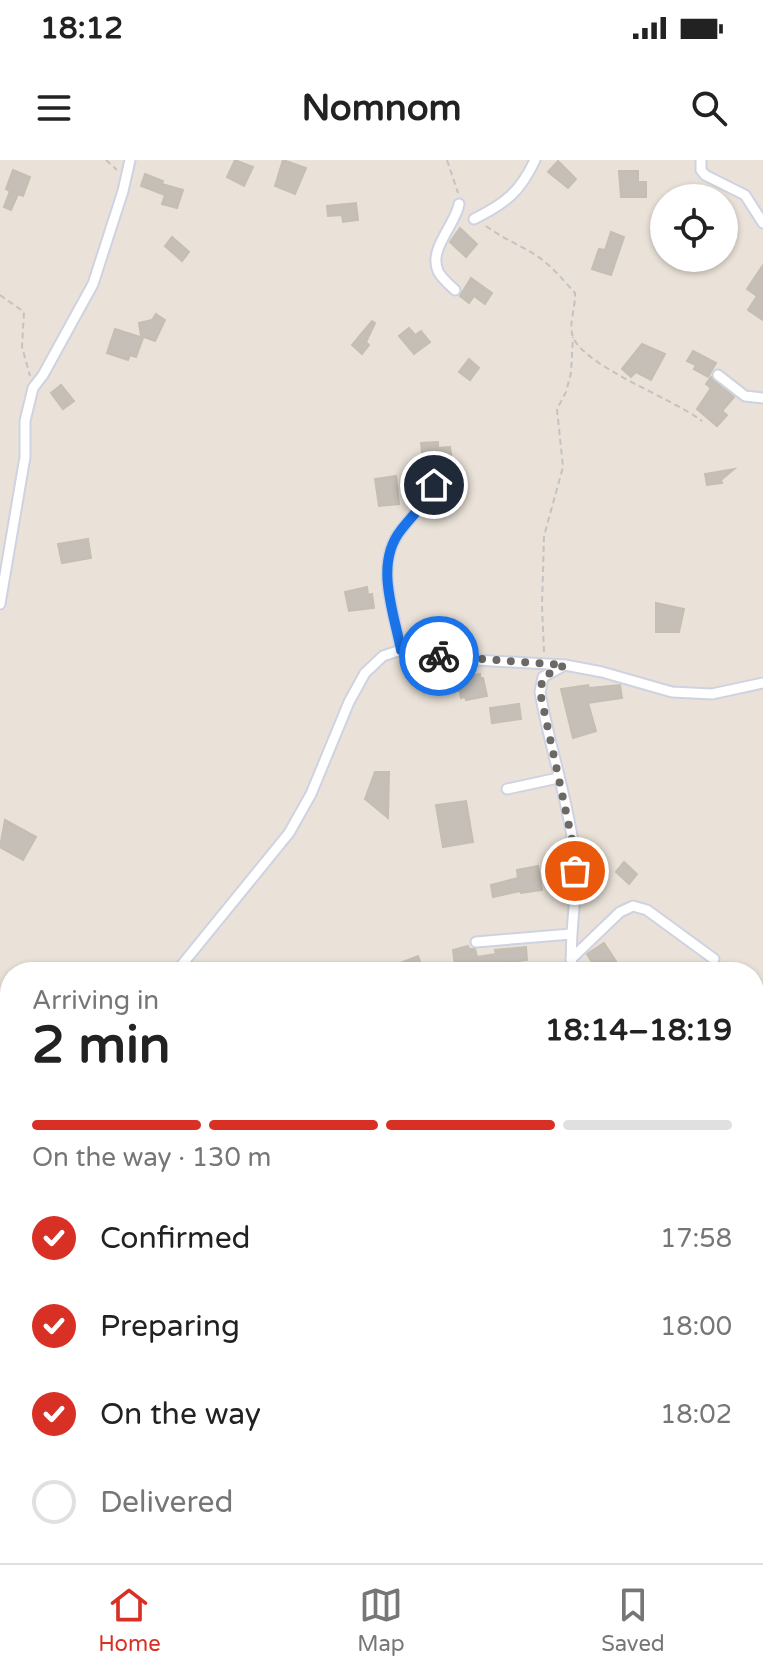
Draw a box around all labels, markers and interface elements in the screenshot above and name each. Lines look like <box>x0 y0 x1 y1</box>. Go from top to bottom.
text: 18:12 <box>40 10 123 47</box>
icon: menu <box>32 86 76 130</box>
icon: search <box>687 86 731 130</box>
text: Nomnom <box>301 87 462 130</box>
map controls <box>650 184 738 272</box>
button: locate <box>650 184 738 272</box>
pin <box>400 451 468 519</box>
icon: home <box>412 463 456 507</box>
courier <box>399 616 479 696</box>
icon: bike <box>417 634 461 678</box>
pin <box>541 837 609 905</box>
icon: bag <box>553 849 597 893</box>
text: Arriving in <box>32 985 159 1016</box>
text: 18:14–18:19 <box>545 1012 732 1049</box>
text: 2 min <box>32 1014 171 1077</box>
text: On the way · 130 m <box>32 1142 271 1173</box>
icon: check <box>32 1216 76 1260</box>
text: Confirmed <box>100 1220 251 1257</box>
text: 17:58 <box>660 1223 732 1254</box>
icon: check <box>32 1304 76 1348</box>
text: Preparing <box>100 1308 240 1345</box>
text: 18:00 <box>660 1311 732 1342</box>
icon: check <box>32 1392 76 1436</box>
text: On the way <box>100 1396 261 1433</box>
text: 18:02 <box>660 1399 732 1430</box>
text: Delivered <box>100 1484 234 1521</box>
tab: Home <box>98 1583 161 1657</box>
tab: Map <box>357 1583 405 1657</box>
tab: Saved <box>601 1583 665 1657</box>

